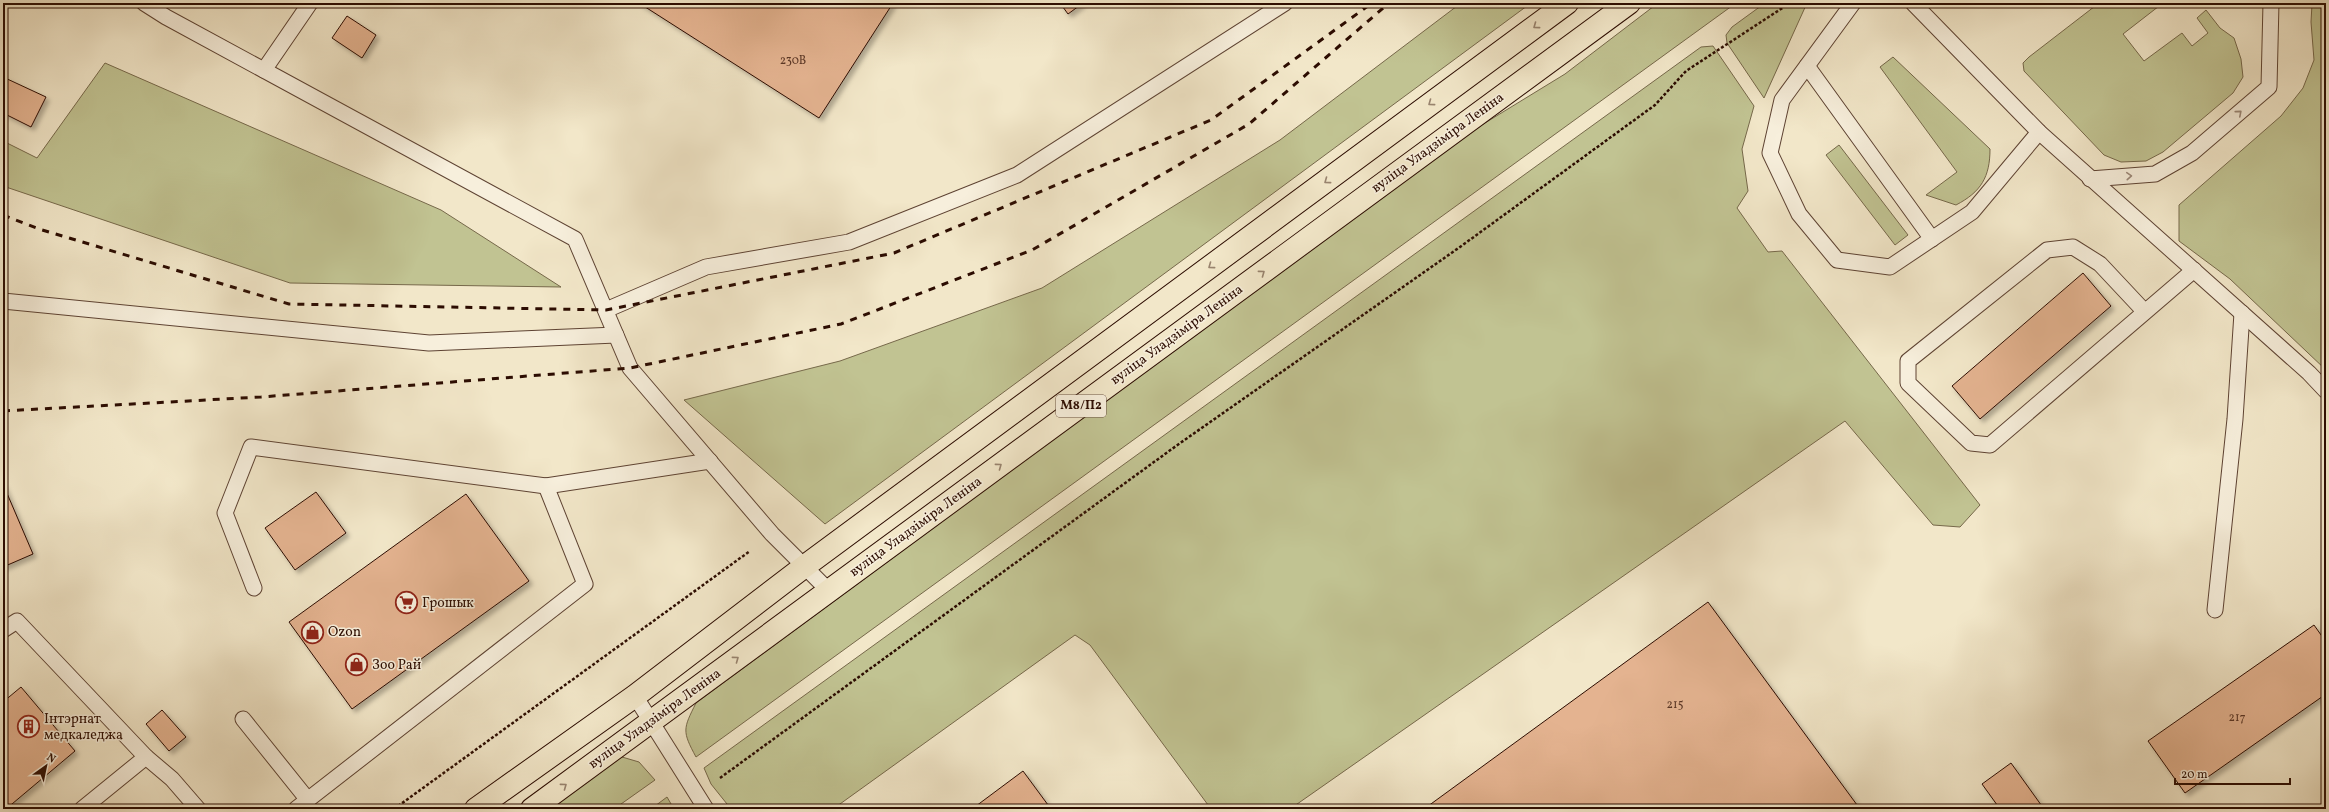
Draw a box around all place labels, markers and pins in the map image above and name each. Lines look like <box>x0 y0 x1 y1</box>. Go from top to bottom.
supermarket icon: Грошык <box>394 590 420 616</box>
place label: Грошык <box>422 594 474 613</box>
shop icon: Ozon <box>299 619 325 645</box>
place label: Ozon <box>328 623 361 642</box>
shop icon: Зоо Рай <box>344 652 370 678</box>
place label: Зоо Рай <box>372 656 422 675</box>
place label: Інтэрнат медкаледжа <box>44 710 123 745</box>
building icon: Інтэрнат медкаледжа <box>16 714 42 740</box>

